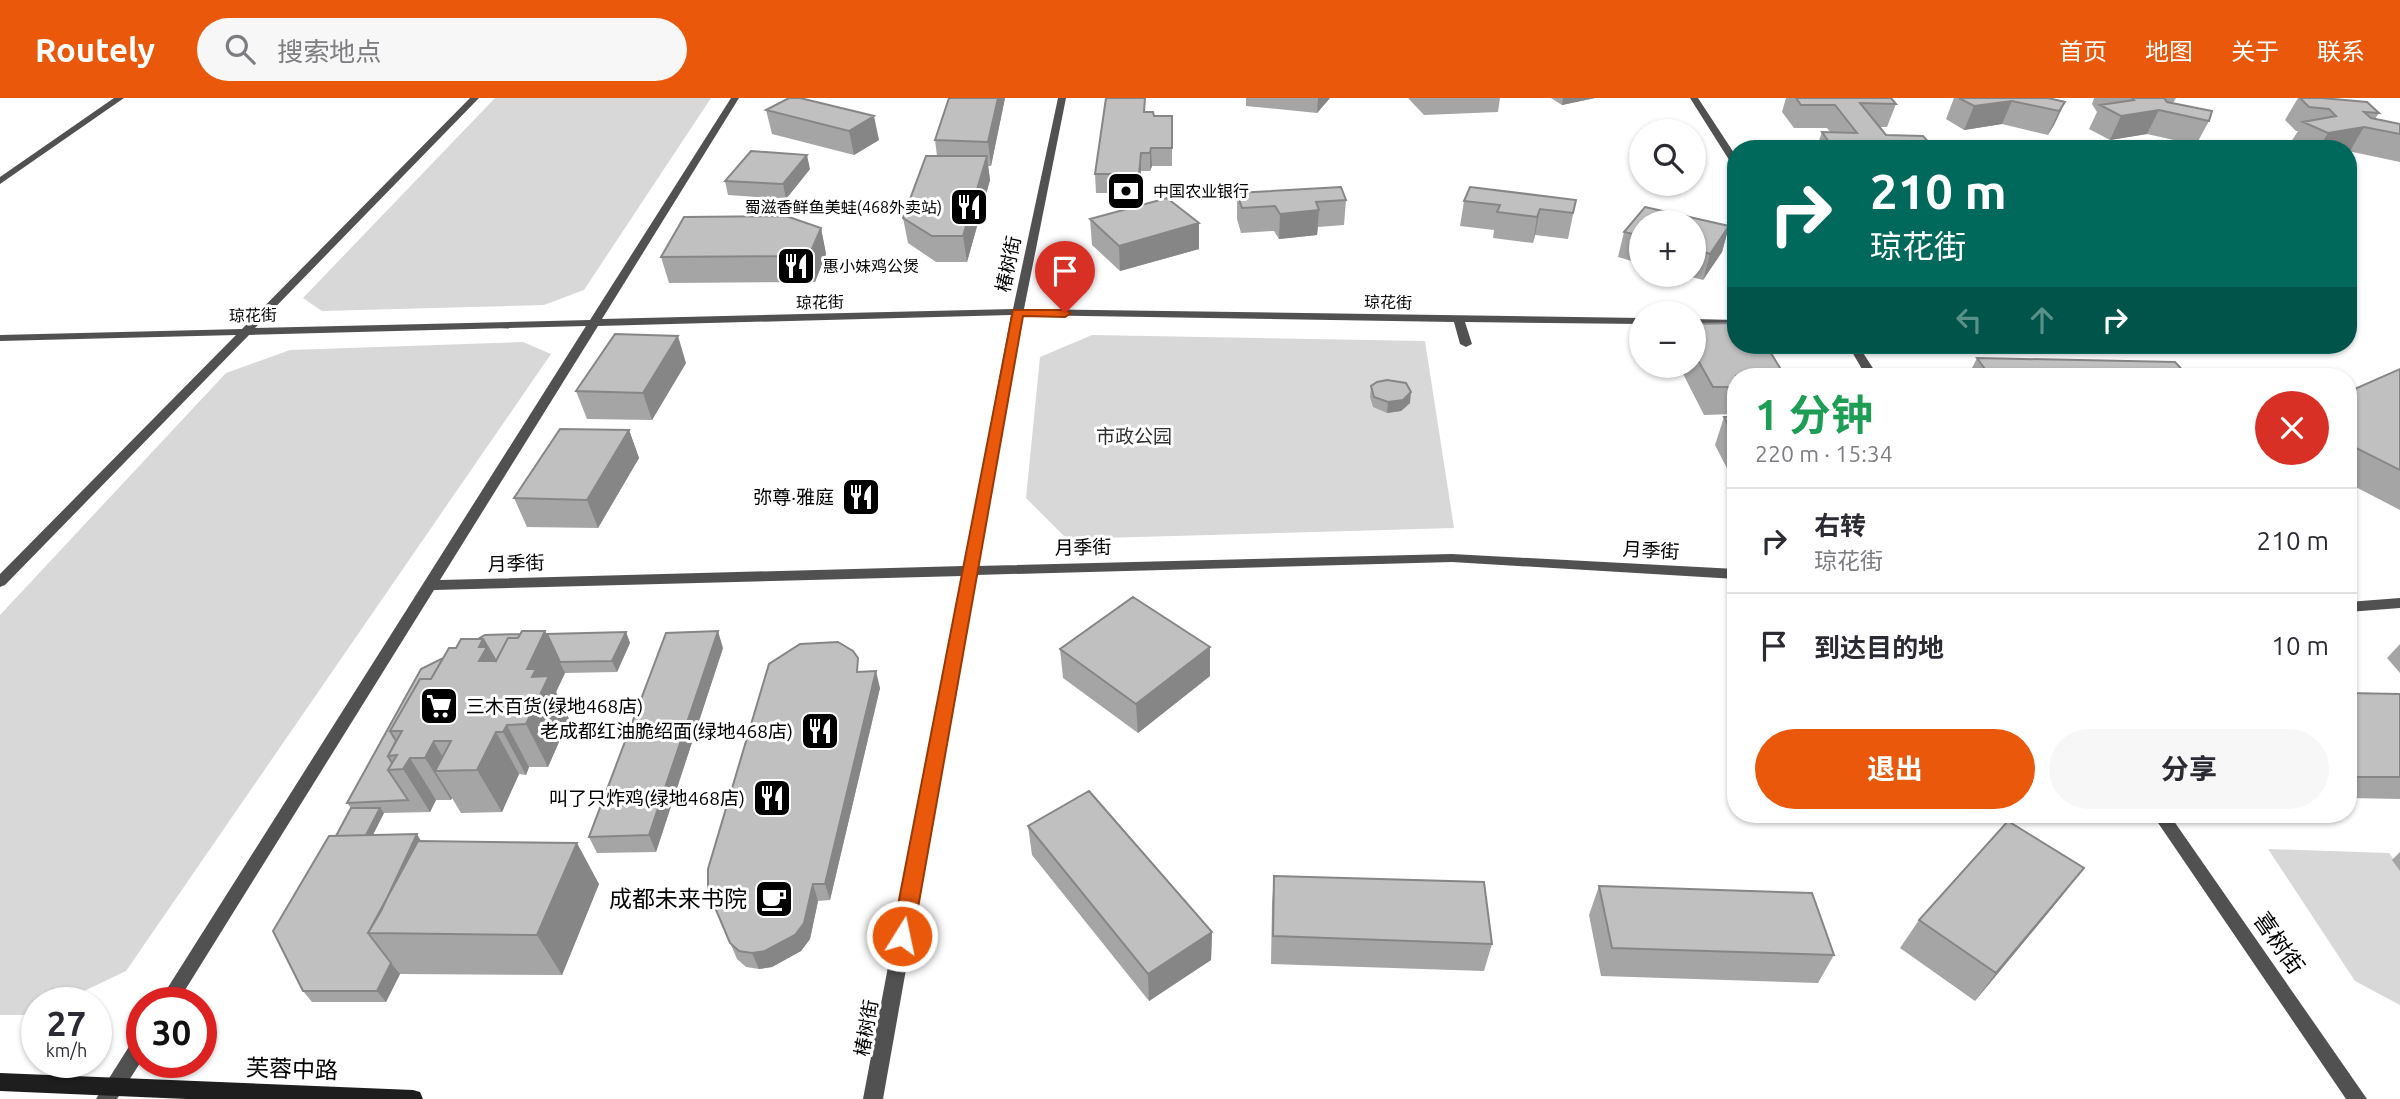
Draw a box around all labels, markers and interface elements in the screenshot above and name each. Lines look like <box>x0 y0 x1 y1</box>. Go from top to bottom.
search box <box>197 18 687 81</box>
icon: search <box>221 30 259 68</box>
text: Routely <box>35 31 155 68</box>
text: 搜索地点 <box>277 37 381 66</box>
text: 首页 <box>2059 38 2107 65</box>
text: 地图 <box>2145 38 2193 65</box>
text: 关于 <box>2231 38 2279 65</box>
text: 联系 <box>2317 38 2365 65</box>
map controls <box>1629 119 1706 378</box>
button: search <box>1629 119 1706 196</box>
text: 210 m <box>1870 163 2007 218</box>
icon: right <box>1755 168 1846 259</box>
bank icon: 中国农业银行 <box>1105 170 1147 212</box>
place label: 中国农业银行 <box>1153 182 1249 200</box>
restaurant icon: 蜀滋香鲜鱼美蛙(468外卖站) <box>948 186 990 228</box>
place label: 蜀滋香鲜鱼美蛙(468外卖站) <box>745 198 942 217</box>
button: + <box>1629 210 1706 287</box>
text: 琼花街 <box>1870 228 1966 264</box>
street label: 椿树街 <box>991 234 1025 294</box>
pin <box>1035 241 1095 313</box>
restaurant icon: 惠小妹鸡公煲 <box>775 245 817 287</box>
icon: arrive <box>1046 252 1084 290</box>
place label: 惠小妹鸡公煲 <box>823 257 919 275</box>
street label: 琼花街 <box>796 293 844 311</box>
street label: 琼花街 <box>1364 293 1412 311</box>
button: − <box>1629 301 1706 378</box>
icon: left <box>1950 301 1988 339</box>
icon: ahead <box>2023 301 2061 339</box>
icon: right <box>2096 301 2134 339</box>
street label: 琼花街 <box>229 306 277 324</box>
text: 1 分钟 <box>1755 391 1873 438</box>
button: close <box>2255 391 2329 465</box>
park label: 市政公园 <box>1096 425 1172 447</box>
text: 220 m · 15:34 <box>1755 441 1893 466</box>
restaurant icon: 弥尊·雅庭 <box>840 476 882 518</box>
place label: 弥尊·雅庭 <box>753 486 834 508</box>
text: 右转 <box>1814 511 1866 540</box>
icon: right <box>1755 522 1793 560</box>
text: 210 m <box>2257 526 2329 555</box>
street label: 月季街 <box>1054 536 1112 558</box>
street label: 月季街 <box>1622 538 1680 562</box>
text: 琼花街 <box>1814 548 1883 573</box>
street label: 月季街 <box>487 551 545 575</box>
icon: arrive <box>1755 627 1793 665</box>
text: 10 m <box>2271 631 2329 660</box>
text: 到达目的地 <box>1814 633 1944 662</box>
supermarket icon: 三木百货(绿地468店) <box>418 685 460 727</box>
place label: 三木百货(绿地468店) <box>466 695 643 717</box>
restaurant icon: 老成都红油脆绍面(绿地468店) <box>799 710 841 752</box>
place label: 老成都红油脆绍面(绿地468店) <box>540 720 793 742</box>
button: 退出 <box>1755 729 2035 809</box>
button: 分享 <box>2049 729 2329 809</box>
restaurant icon: 叫了只炸鸡(绿地468店) <box>751 777 793 819</box>
place label: 叫了只炸鸡(绿地468店) <box>549 787 745 809</box>
cafe icon: 成都未来书院 <box>753 878 795 920</box>
place label: 成都未来书院 <box>609 886 747 911</box>
position arrow <box>865 899 939 973</box>
street label: 喜树街 <box>2249 907 2309 978</box>
speed limit sign: 30 <box>126 987 217 1078</box>
street label: 椿树街 <box>850 998 882 1058</box>
text: 27 <box>47 1003 86 1043</box>
text: km/h <box>46 1040 87 1060</box>
street label: 芙蓉中路 <box>246 1054 338 1083</box>

